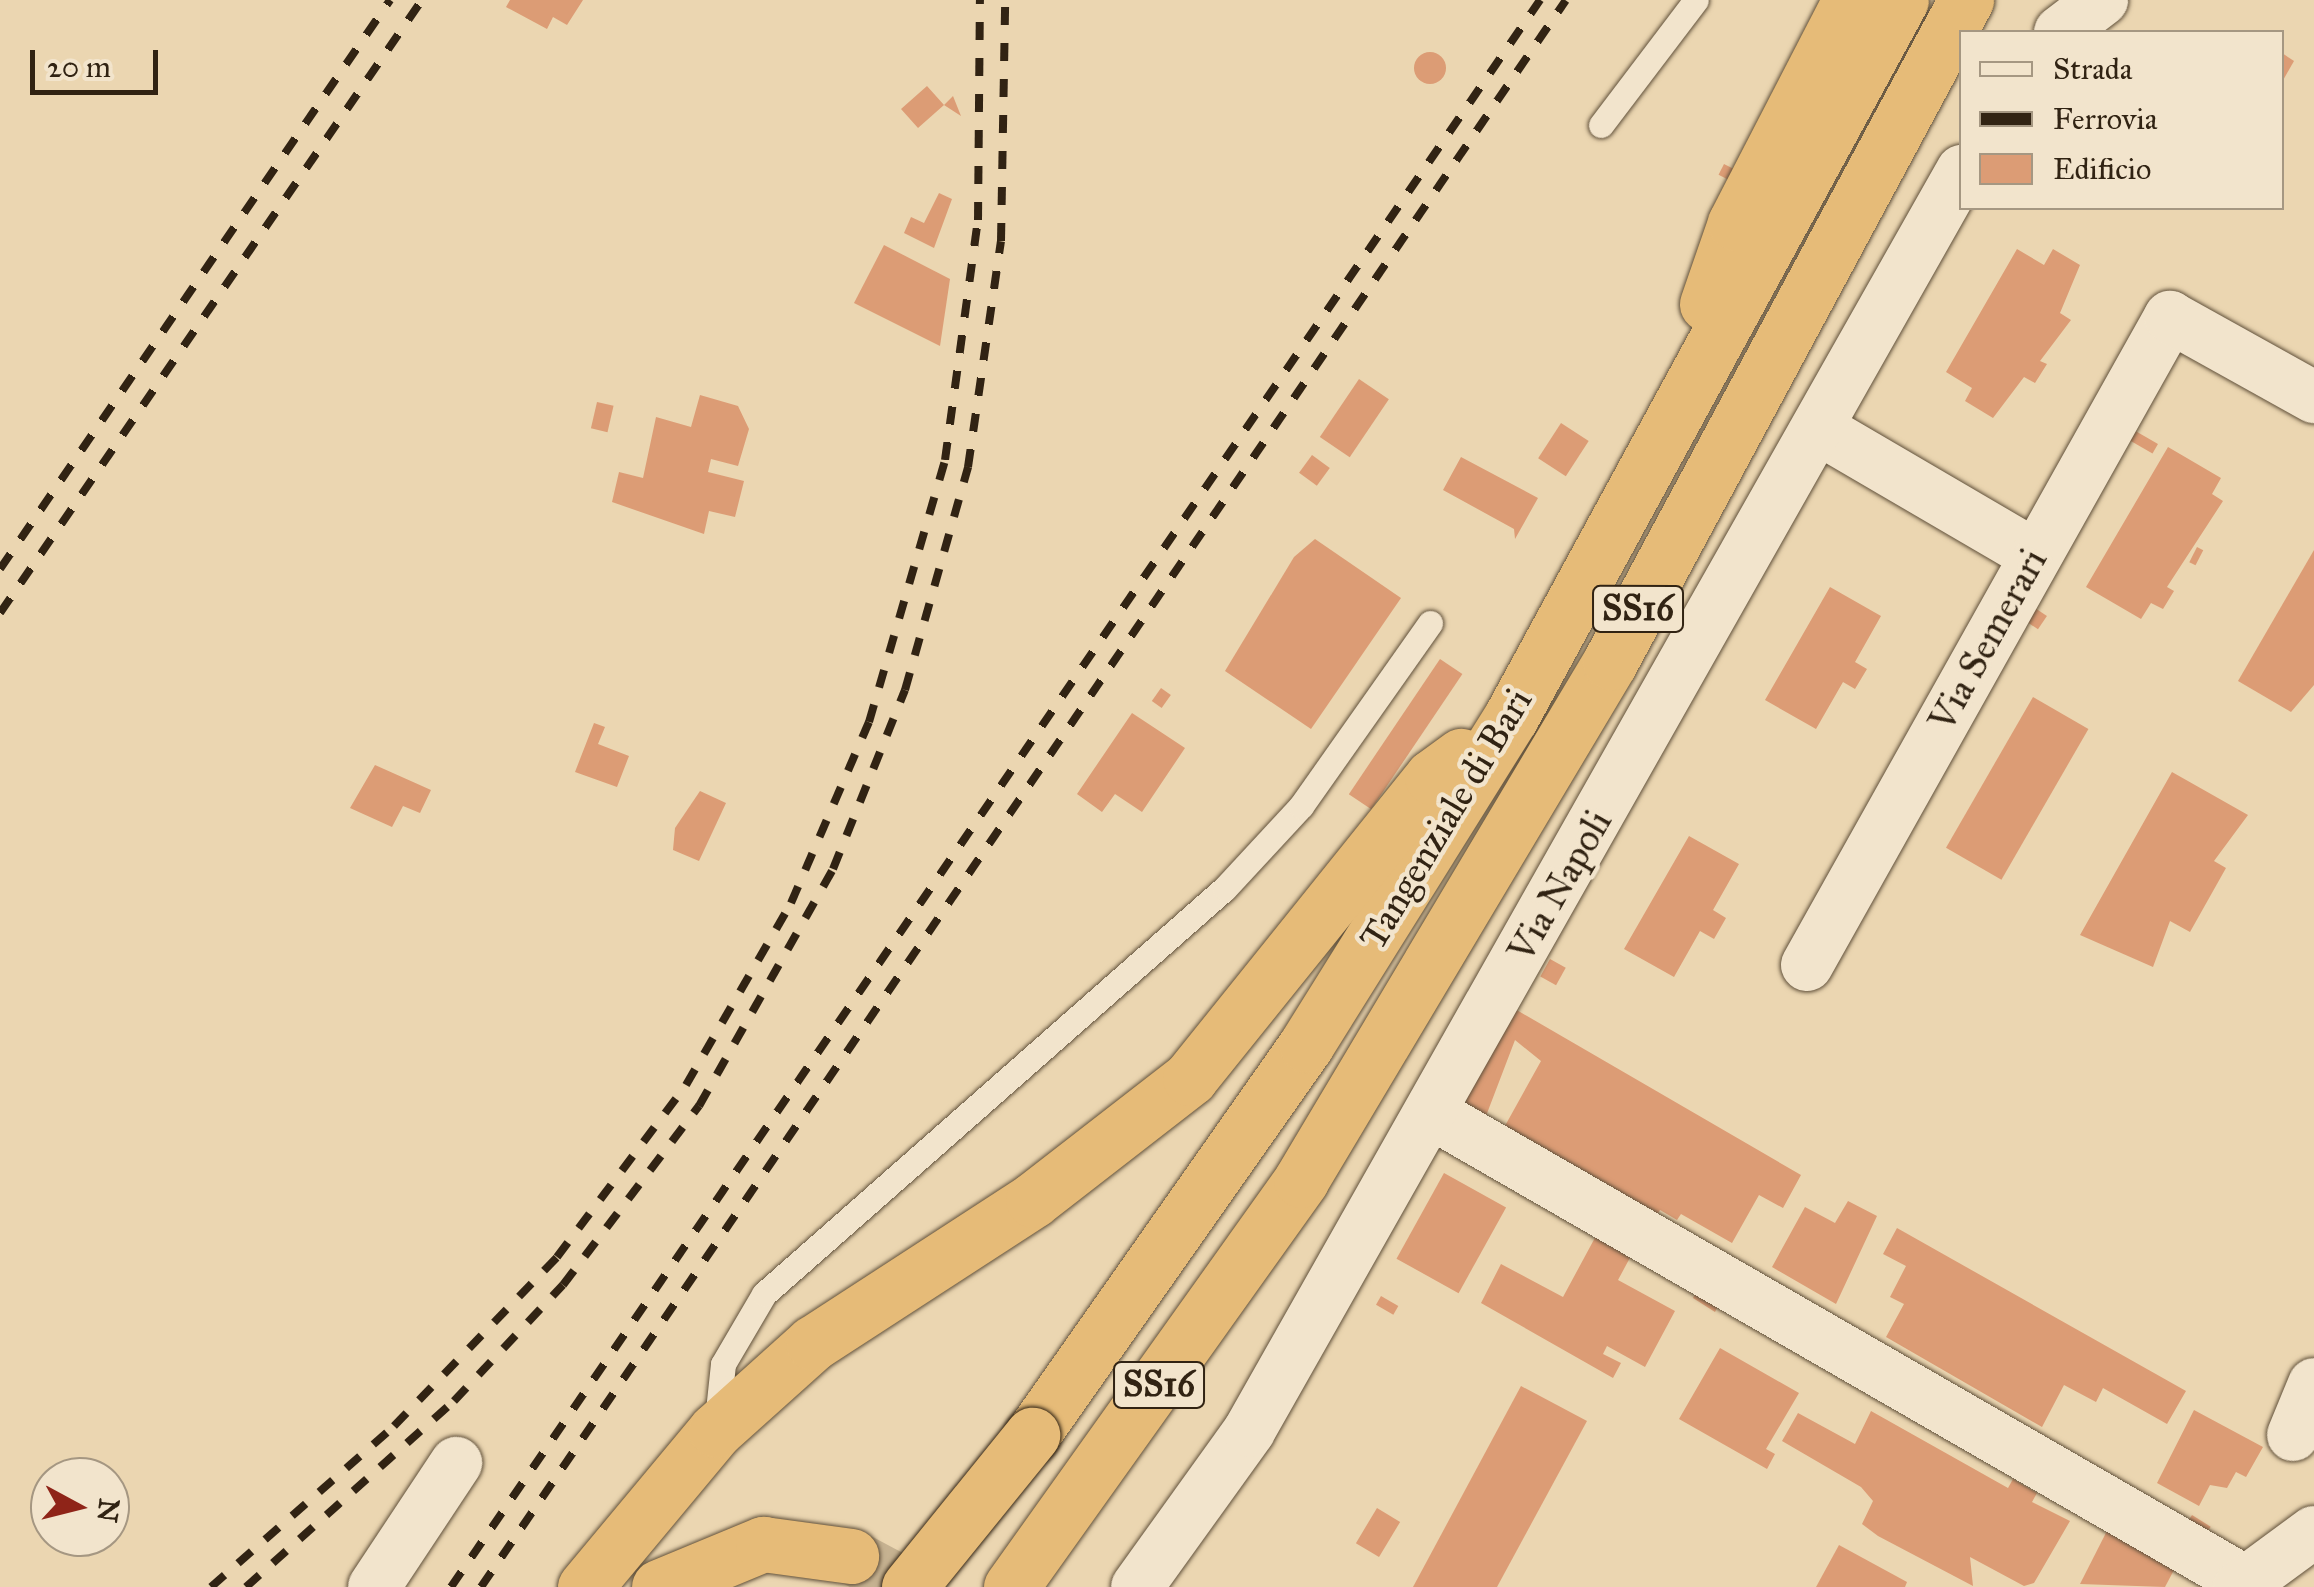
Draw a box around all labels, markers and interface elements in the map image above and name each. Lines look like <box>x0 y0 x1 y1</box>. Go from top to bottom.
scale bar <box>35 30 162 92</box>
legend <box>1959 30 2284 210</box>
text: 20 m <box>47 49 111 85</box>
text: Strada <box>2053 51 2133 87</box>
text: Ferrovia <box>2053 101 2157 137</box>
text: Edificio <box>2053 151 2151 187</box>
street label: Via Semerari <box>1919 541 2057 739</box>
road number: SS16 <box>1590 579 1686 639</box>
street label: Tangenziale di Bari <box>1350 680 1542 958</box>
street label: Via Napoli <box>1498 802 1622 970</box>
road number: SS16 <box>1112 1355 1206 1415</box>
north arrow <box>30 1457 130 1557</box>
text: N <box>89 1497 127 1524</box>

